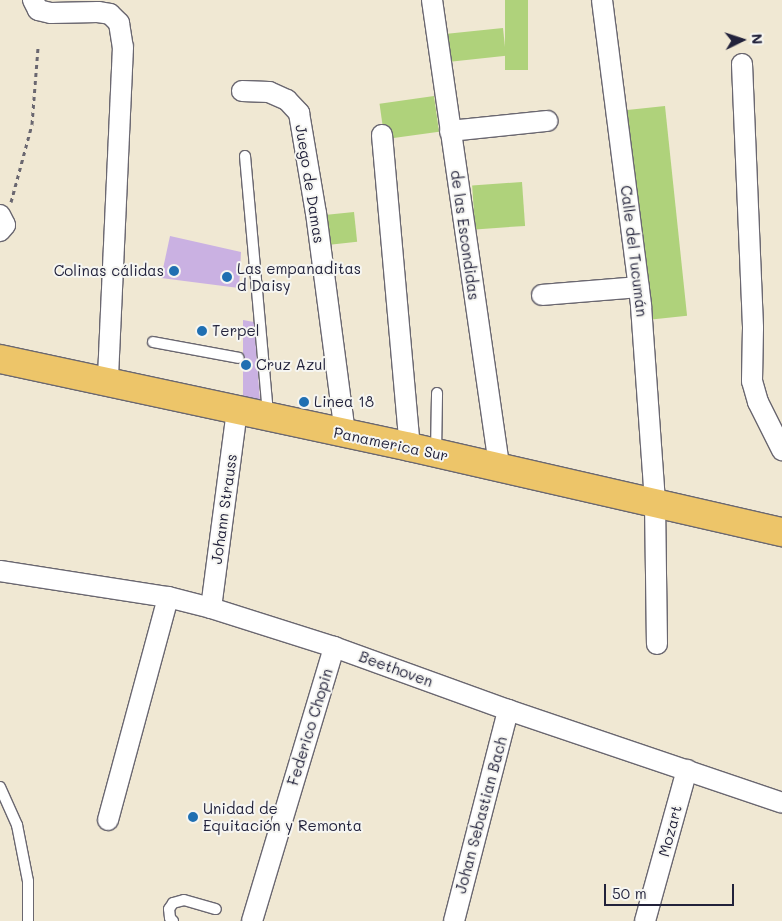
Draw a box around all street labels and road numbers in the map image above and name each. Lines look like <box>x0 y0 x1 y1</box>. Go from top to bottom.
street label: Juego de Damas <box>292 123 328 245</box>
street label: de las Escondidas <box>447 169 483 301</box>
street label: Calle del Tucumán <box>617 184 651 318</box>
street label: Panamerica Sur <box>332 423 450 465</box>
street label: Johann Strauss <box>207 453 241 565</box>
street label: Beethoven <box>357 647 435 691</box>
street label: Federico Chopin <box>284 666 336 788</box>
street label: Johan Sebastian Bach <box>451 735 511 895</box>
street label: Mozart <box>654 803 686 859</box>

